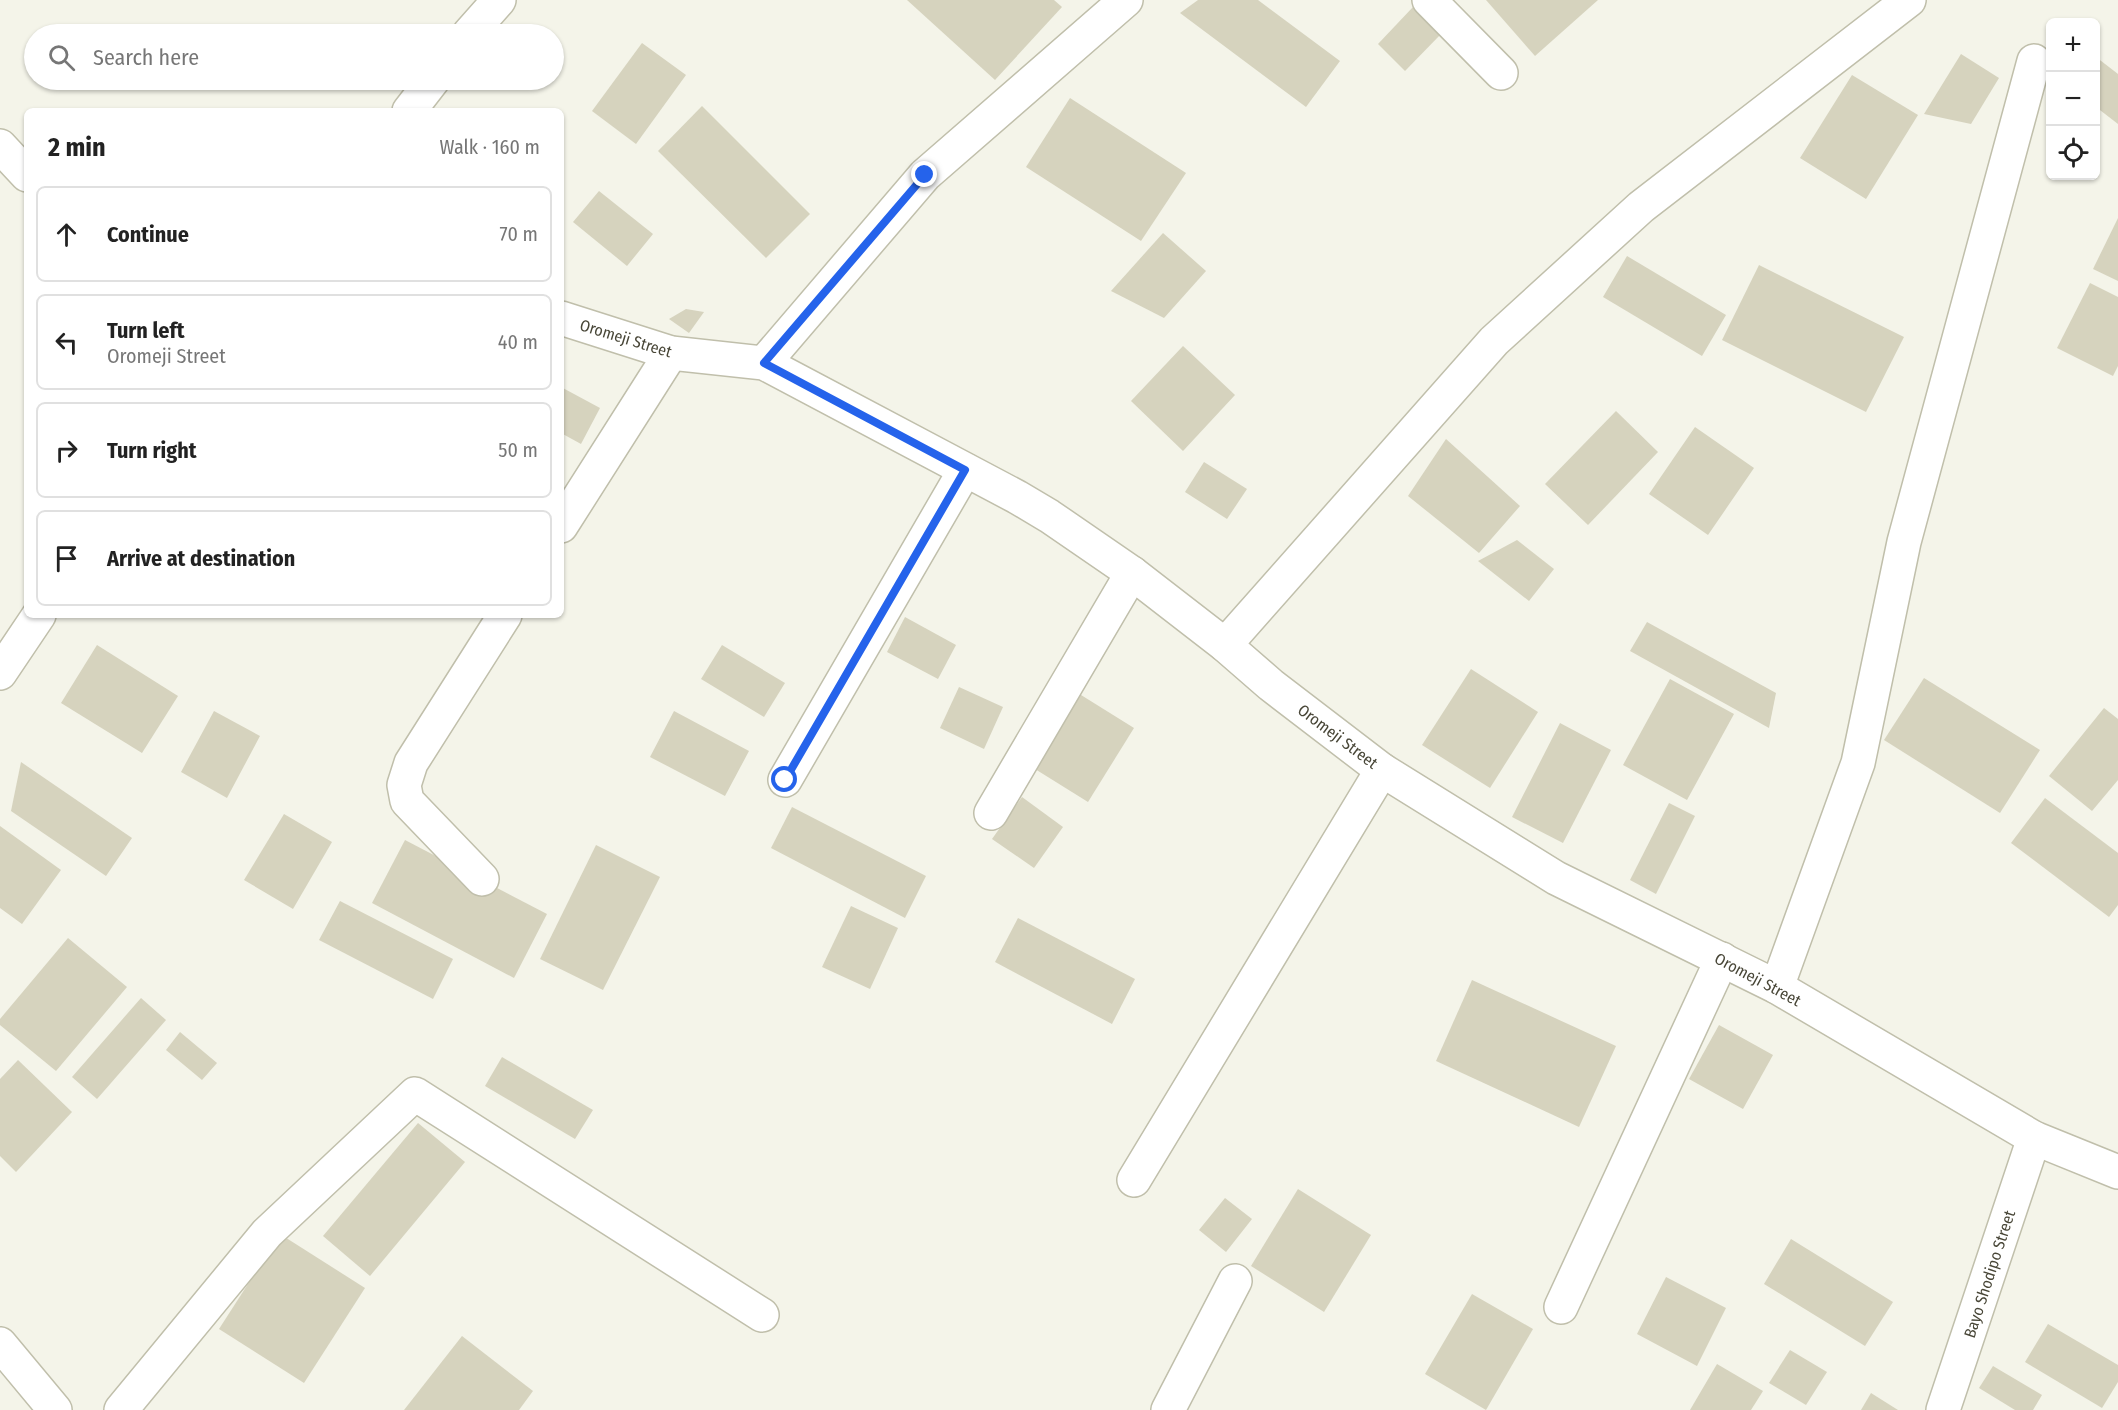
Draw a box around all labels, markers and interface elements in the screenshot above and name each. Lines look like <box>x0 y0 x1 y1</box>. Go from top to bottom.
map controls <box>2046 18 2100 180</box>
button: + <box>2046 18 2100 72</box>
search box <box>24 24 564 90</box>
icon: search <box>45 41 78 74</box>
text: Search here <box>93 44 199 71</box>
button: − <box>2046 72 2100 126</box>
button: locate <box>2046 126 2100 180</box>
text: 2 min <box>48 132 106 163</box>
text: Walk · 160 m <box>440 135 540 159</box>
route end <box>911 161 937 187</box>
icon: ahead <box>50 218 83 251</box>
text: Continue <box>107 221 189 248</box>
text: 70 m <box>500 222 538 246</box>
street label: Oromeji Street <box>578 316 675 362</box>
text: Turn left <box>107 317 185 344</box>
icon: left <box>50 326 83 359</box>
text: 40 m <box>498 330 538 354</box>
text: Oromeji Street <box>107 344 226 368</box>
icon: right <box>50 434 83 467</box>
text: Turn right <box>107 437 196 464</box>
text: 50 m <box>498 438 538 462</box>
icon: arrive <box>50 542 83 575</box>
text: Arrive at destination <box>107 545 295 572</box>
street label: Oromeji Street <box>1294 700 1382 773</box>
route start <box>771 766 797 792</box>
street label: Oromeji Street <box>1711 949 1805 1010</box>
street label: Bayo Shodipo Street <box>1960 1207 2019 1340</box>

